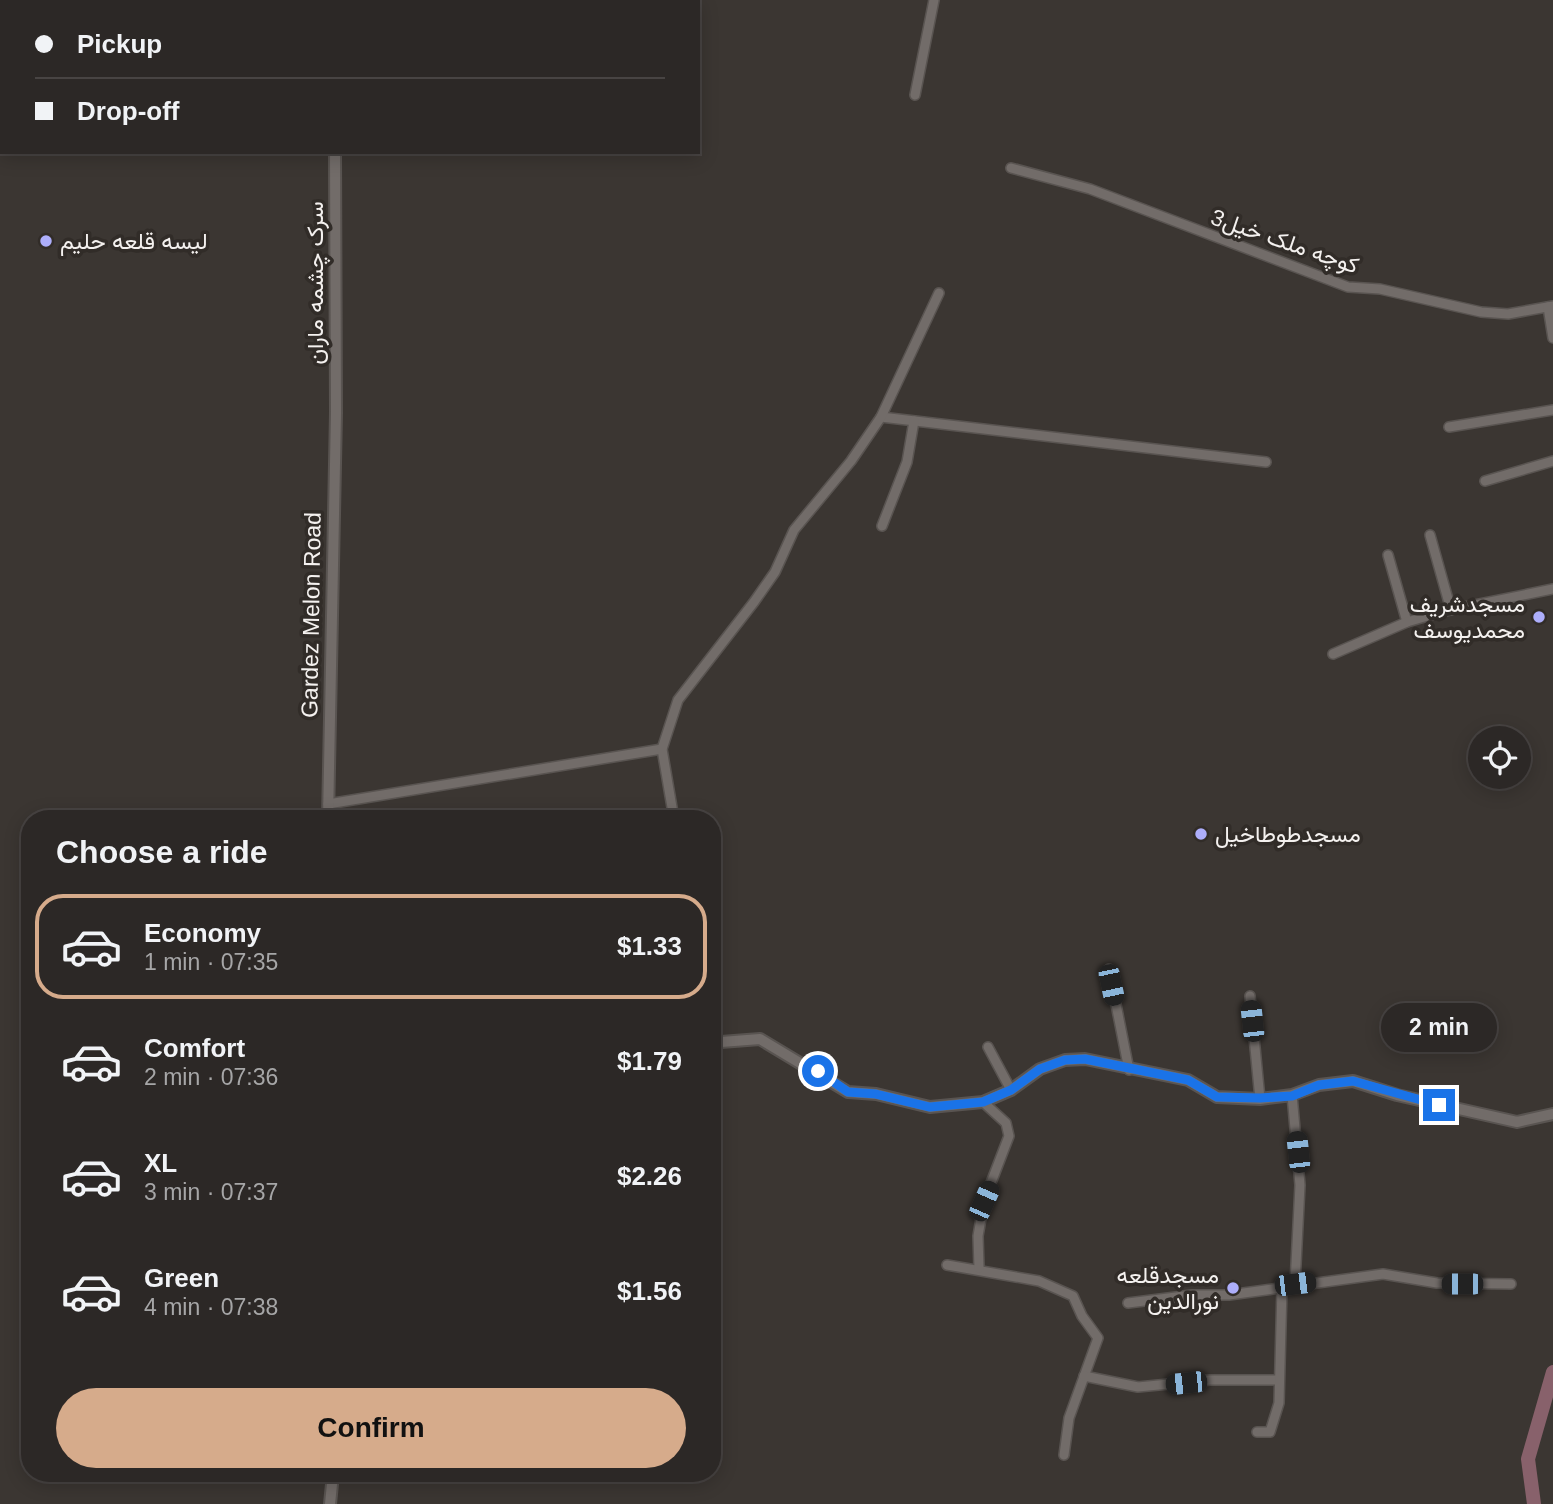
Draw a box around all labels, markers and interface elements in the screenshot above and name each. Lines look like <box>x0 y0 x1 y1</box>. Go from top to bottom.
text: Pickup <box>77 29 162 59</box>
text: Drop-off <box>77 96 180 126</box>
street label: سرک چشمه ماران <box>302 201 331 365</box>
street label: کوچه ملک خیل3 <box>1207 204 1362 281</box>
place label: لیسه قلعه حلیم <box>60 228 208 256</box>
marker: لیسه قلعه حلیم <box>38 233 54 249</box>
street label: Gardez Melon Road <box>296 512 326 718</box>
place label: مسجدشریف محمدیوسف <box>1410 591 1525 645</box>
marker: مسجدشریف محمدیوسف <box>1531 609 1547 625</box>
map controls <box>1468 726 1531 789</box>
button: locate <box>1468 726 1531 789</box>
place label: مسجدطوطاخیل <box>1215 821 1361 849</box>
marker: مسجدطوطاخیل <box>1193 826 1209 842</box>
text: Choose a ride <box>56 834 268 870</box>
icon: car <box>60 915 123 978</box>
text: Economy <box>144 918 261 948</box>
text: $1.33 <box>617 931 682 961</box>
text: 1 min · 07:35 <box>144 949 278 975</box>
car <box>1097 962 1126 1008</box>
car <box>1240 999 1265 1043</box>
callout: 2 min <box>1381 1004 1497 1052</box>
text: 2 min <box>1409 1014 1469 1040</box>
icon: car <box>60 1030 123 1093</box>
text: Comfort <box>144 1033 245 1063</box>
text: $1.79 <box>617 1046 682 1076</box>
route start <box>802 1055 834 1087</box>
text: 2 min · 07:36 <box>144 1064 278 1090</box>
route end <box>1423 1089 1455 1121</box>
car <box>1286 1130 1311 1174</box>
icon: car <box>60 1145 123 1208</box>
text: XL <box>144 1148 177 1178</box>
text: $2.26 <box>617 1161 682 1191</box>
car <box>966 1178 1003 1224</box>
text: 3 min · 07:37 <box>144 1179 278 1205</box>
icon: car <box>60 1260 123 1323</box>
place label: مسجدقلعه نورالدین <box>1116 1262 1219 1316</box>
text: Green <box>144 1263 219 1293</box>
car <box>1273 1271 1318 1297</box>
car <box>1442 1274 1484 1295</box>
text: $1.56 <box>617 1276 682 1306</box>
marker: مسجدقلعه نورالدین <box>1225 1280 1241 1296</box>
text: 4 min · 07:38 <box>144 1294 278 1320</box>
car <box>1165 1370 1208 1396</box>
button: Confirm <box>56 1388 686 1468</box>

